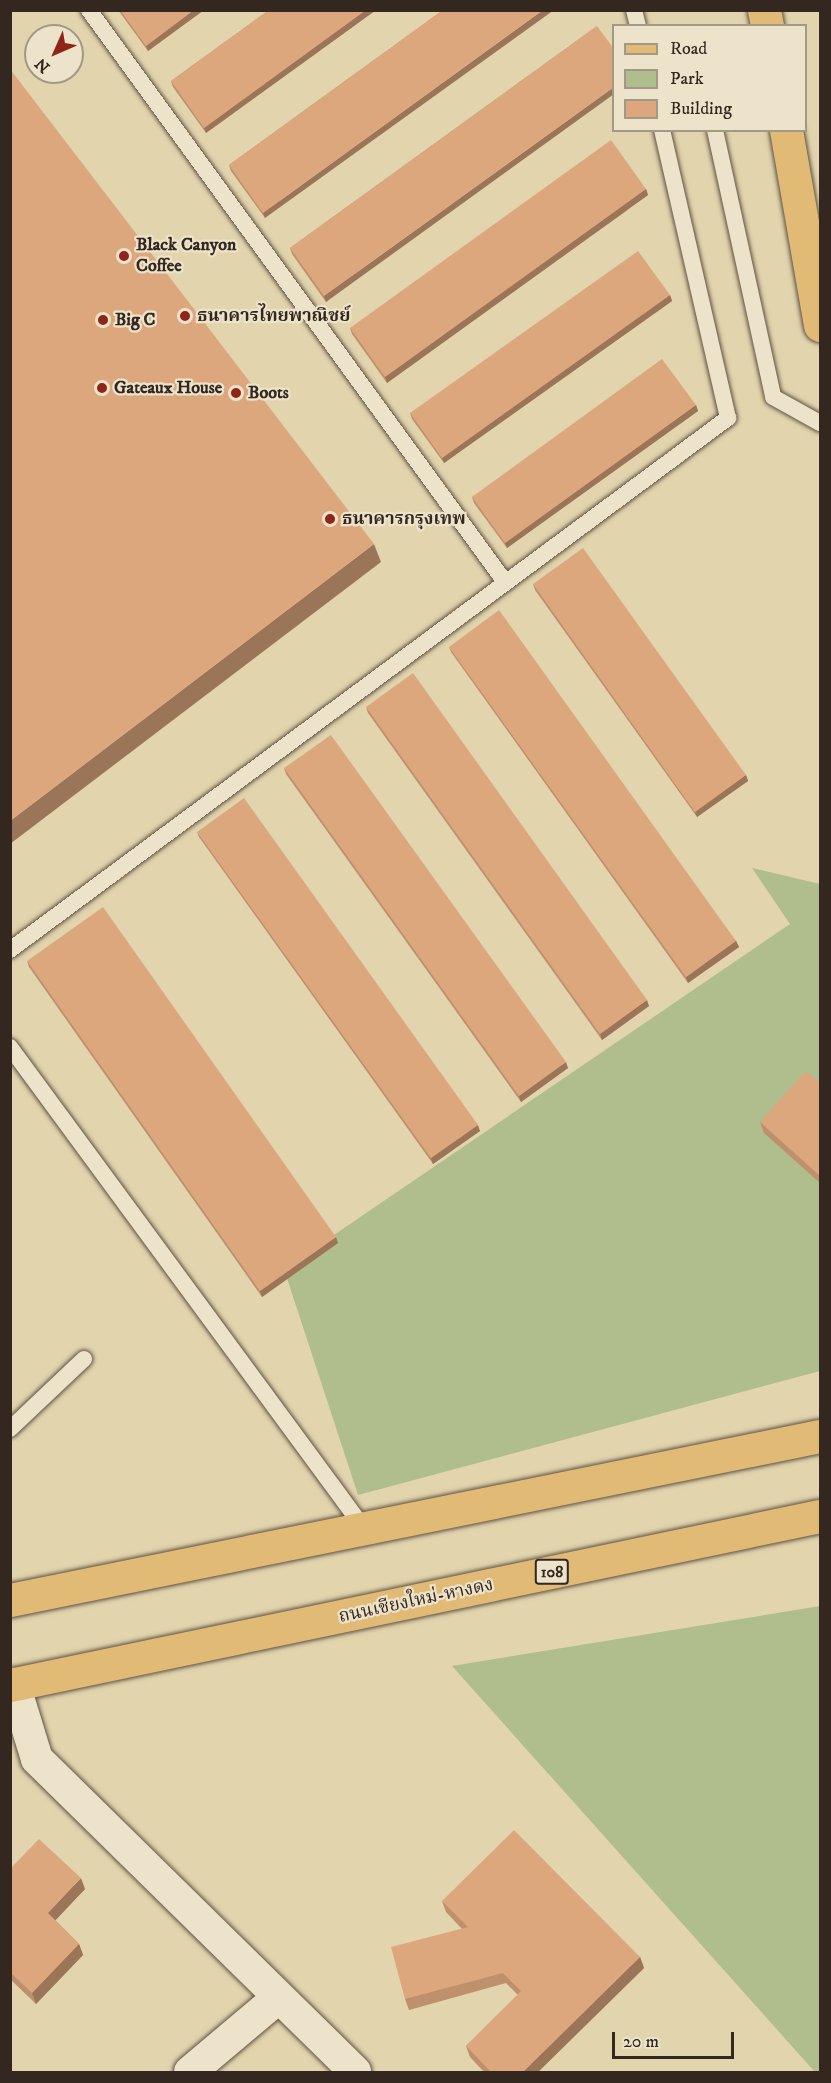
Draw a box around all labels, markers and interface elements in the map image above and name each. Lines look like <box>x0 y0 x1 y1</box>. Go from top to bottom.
north arrow <box>24 24 84 84</box>
legend <box>612 24 807 132</box>
text: Road <box>670 38 707 60</box>
text: N <box>31 54 54 77</box>
text: Park <box>670 68 704 90</box>
text: Building <box>670 98 732 120</box>
place label: Black Canyon Coffee <box>136 235 236 278</box>
marker: Black Canyon Coffee <box>117 249 131 263</box>
place label: ธนาคารไทยพาณิชย์ <box>197 305 350 327</box>
place label: Big C <box>115 309 156 331</box>
marker: ธนาคารไทยพาณิชย์ <box>178 309 192 323</box>
marker: Big C <box>96 313 110 327</box>
place label: Gateaux House <box>114 377 222 399</box>
marker: Gateaux House <box>95 381 109 395</box>
place label: Boots <box>248 382 289 404</box>
marker: Boots <box>229 386 243 400</box>
place label: ธนาคารกรุงเทพ <box>342 508 466 530</box>
marker: ธนาคารกรุงเทพ <box>323 512 337 526</box>
road number: 108 <box>534 1559 570 1585</box>
street label: ถนนเชียงใหม่-หางดง <box>337 1574 495 1628</box>
scale bar <box>615 2020 736 2058</box>
text: 20 m <box>623 2031 659 2053</box>

